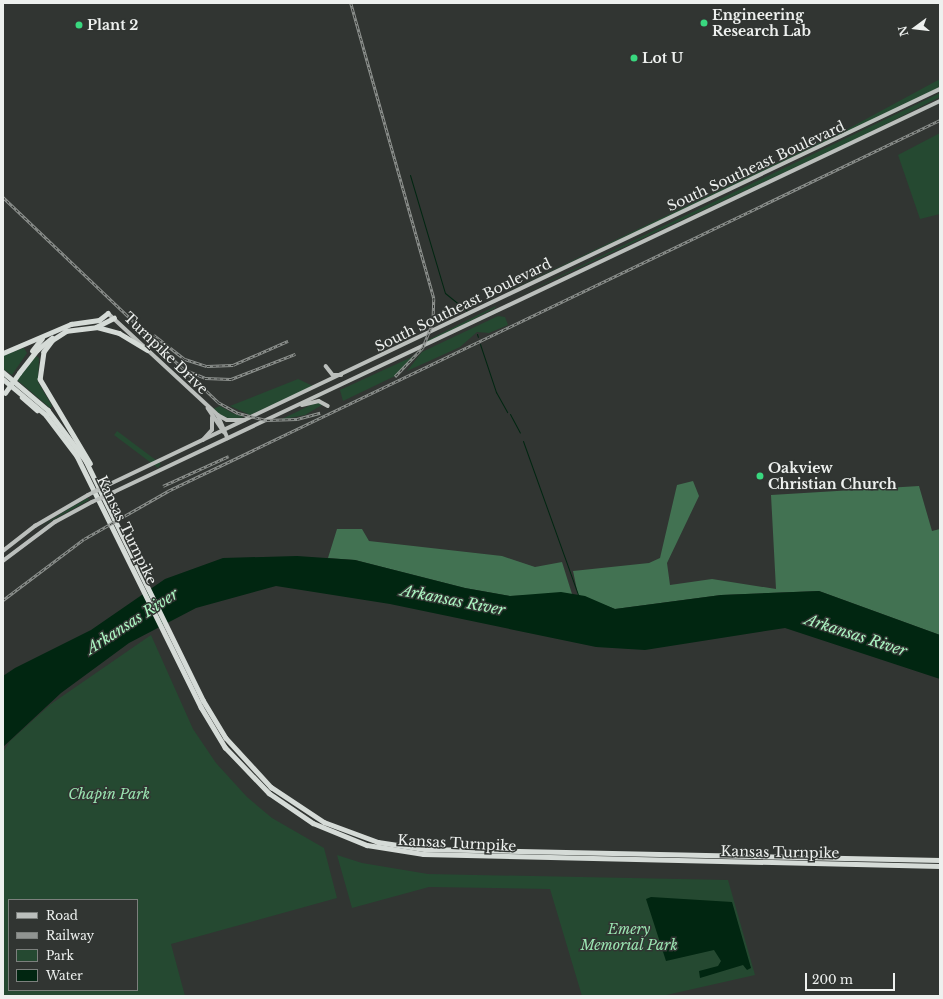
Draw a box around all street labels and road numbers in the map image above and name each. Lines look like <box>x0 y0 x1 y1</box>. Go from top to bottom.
street label: South Southeast Boulevard <box>664 117 848 215</box>
street label: South Southeast Boulevard <box>372 255 554 355</box>
street label: Turnpike Drive <box>120 309 212 397</box>
street label: Kansas Turnpike <box>93 473 161 587</box>
street label: Kansas Turnpike <box>397 831 517 855</box>
street label: Kansas Turnpike <box>720 843 840 861</box>

